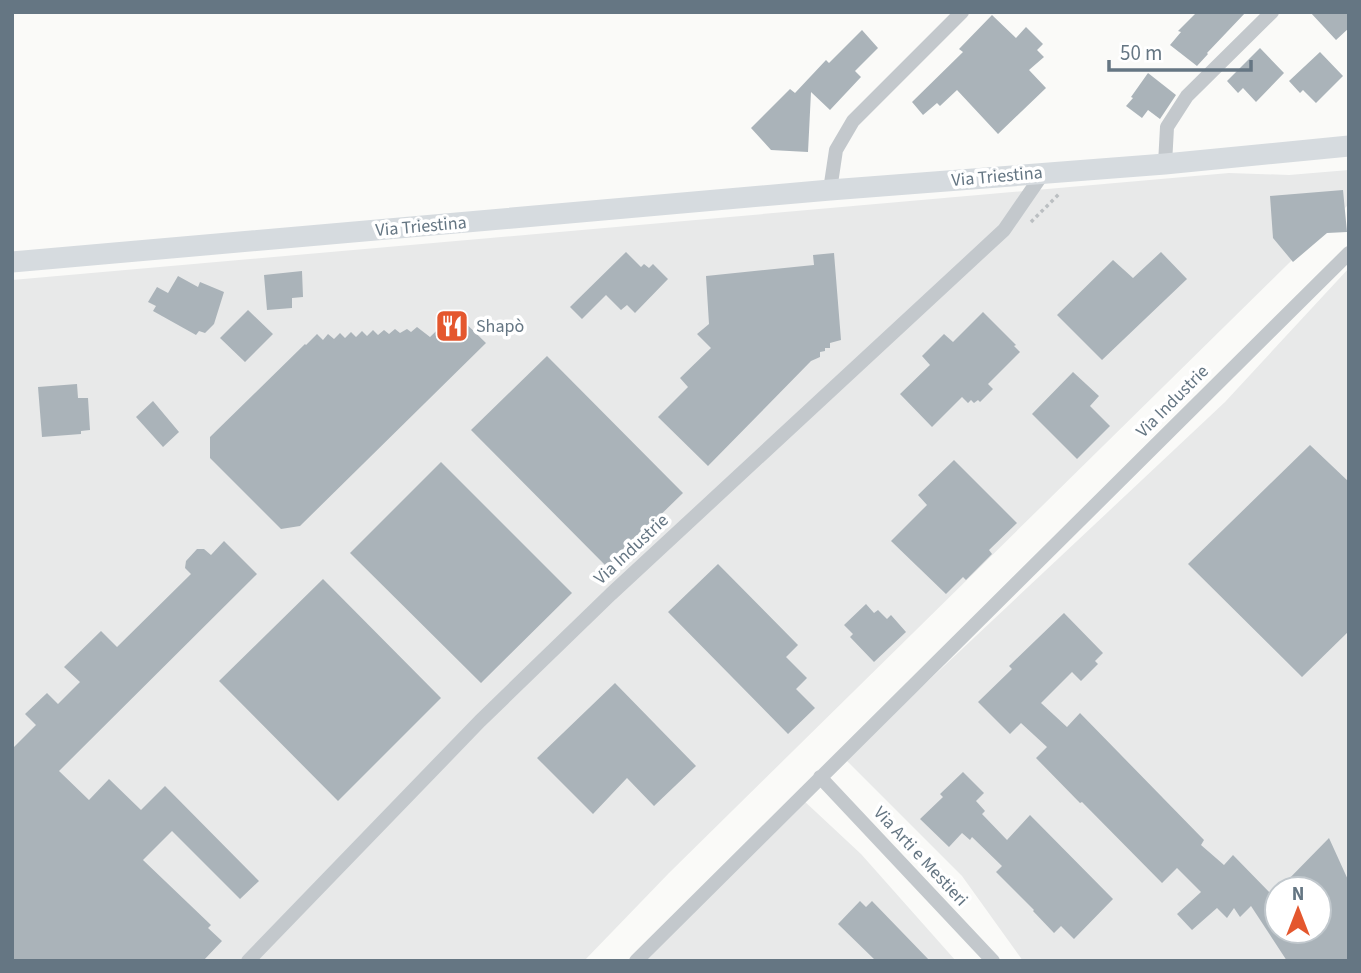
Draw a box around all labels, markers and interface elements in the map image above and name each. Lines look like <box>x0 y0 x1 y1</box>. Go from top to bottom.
scale bar <box>1109 28 1251 72</box>
text: 50 m <box>1120 38 1162 68</box>
street label: Via Triestina <box>950 160 1044 193</box>
street label: Via Triestina <box>374 210 468 243</box>
restaurant icon: Shapò <box>433 307 471 345</box>
place label: Shapò <box>476 314 524 339</box>
street label: Via Industrie <box>1130 359 1214 443</box>
street label: Via Industrie <box>589 508 674 590</box>
street label: Via Arti e Mestieri <box>868 801 974 912</box>
north arrow <box>1263 875 1333 945</box>
text: N <box>1292 881 1304 908</box>

